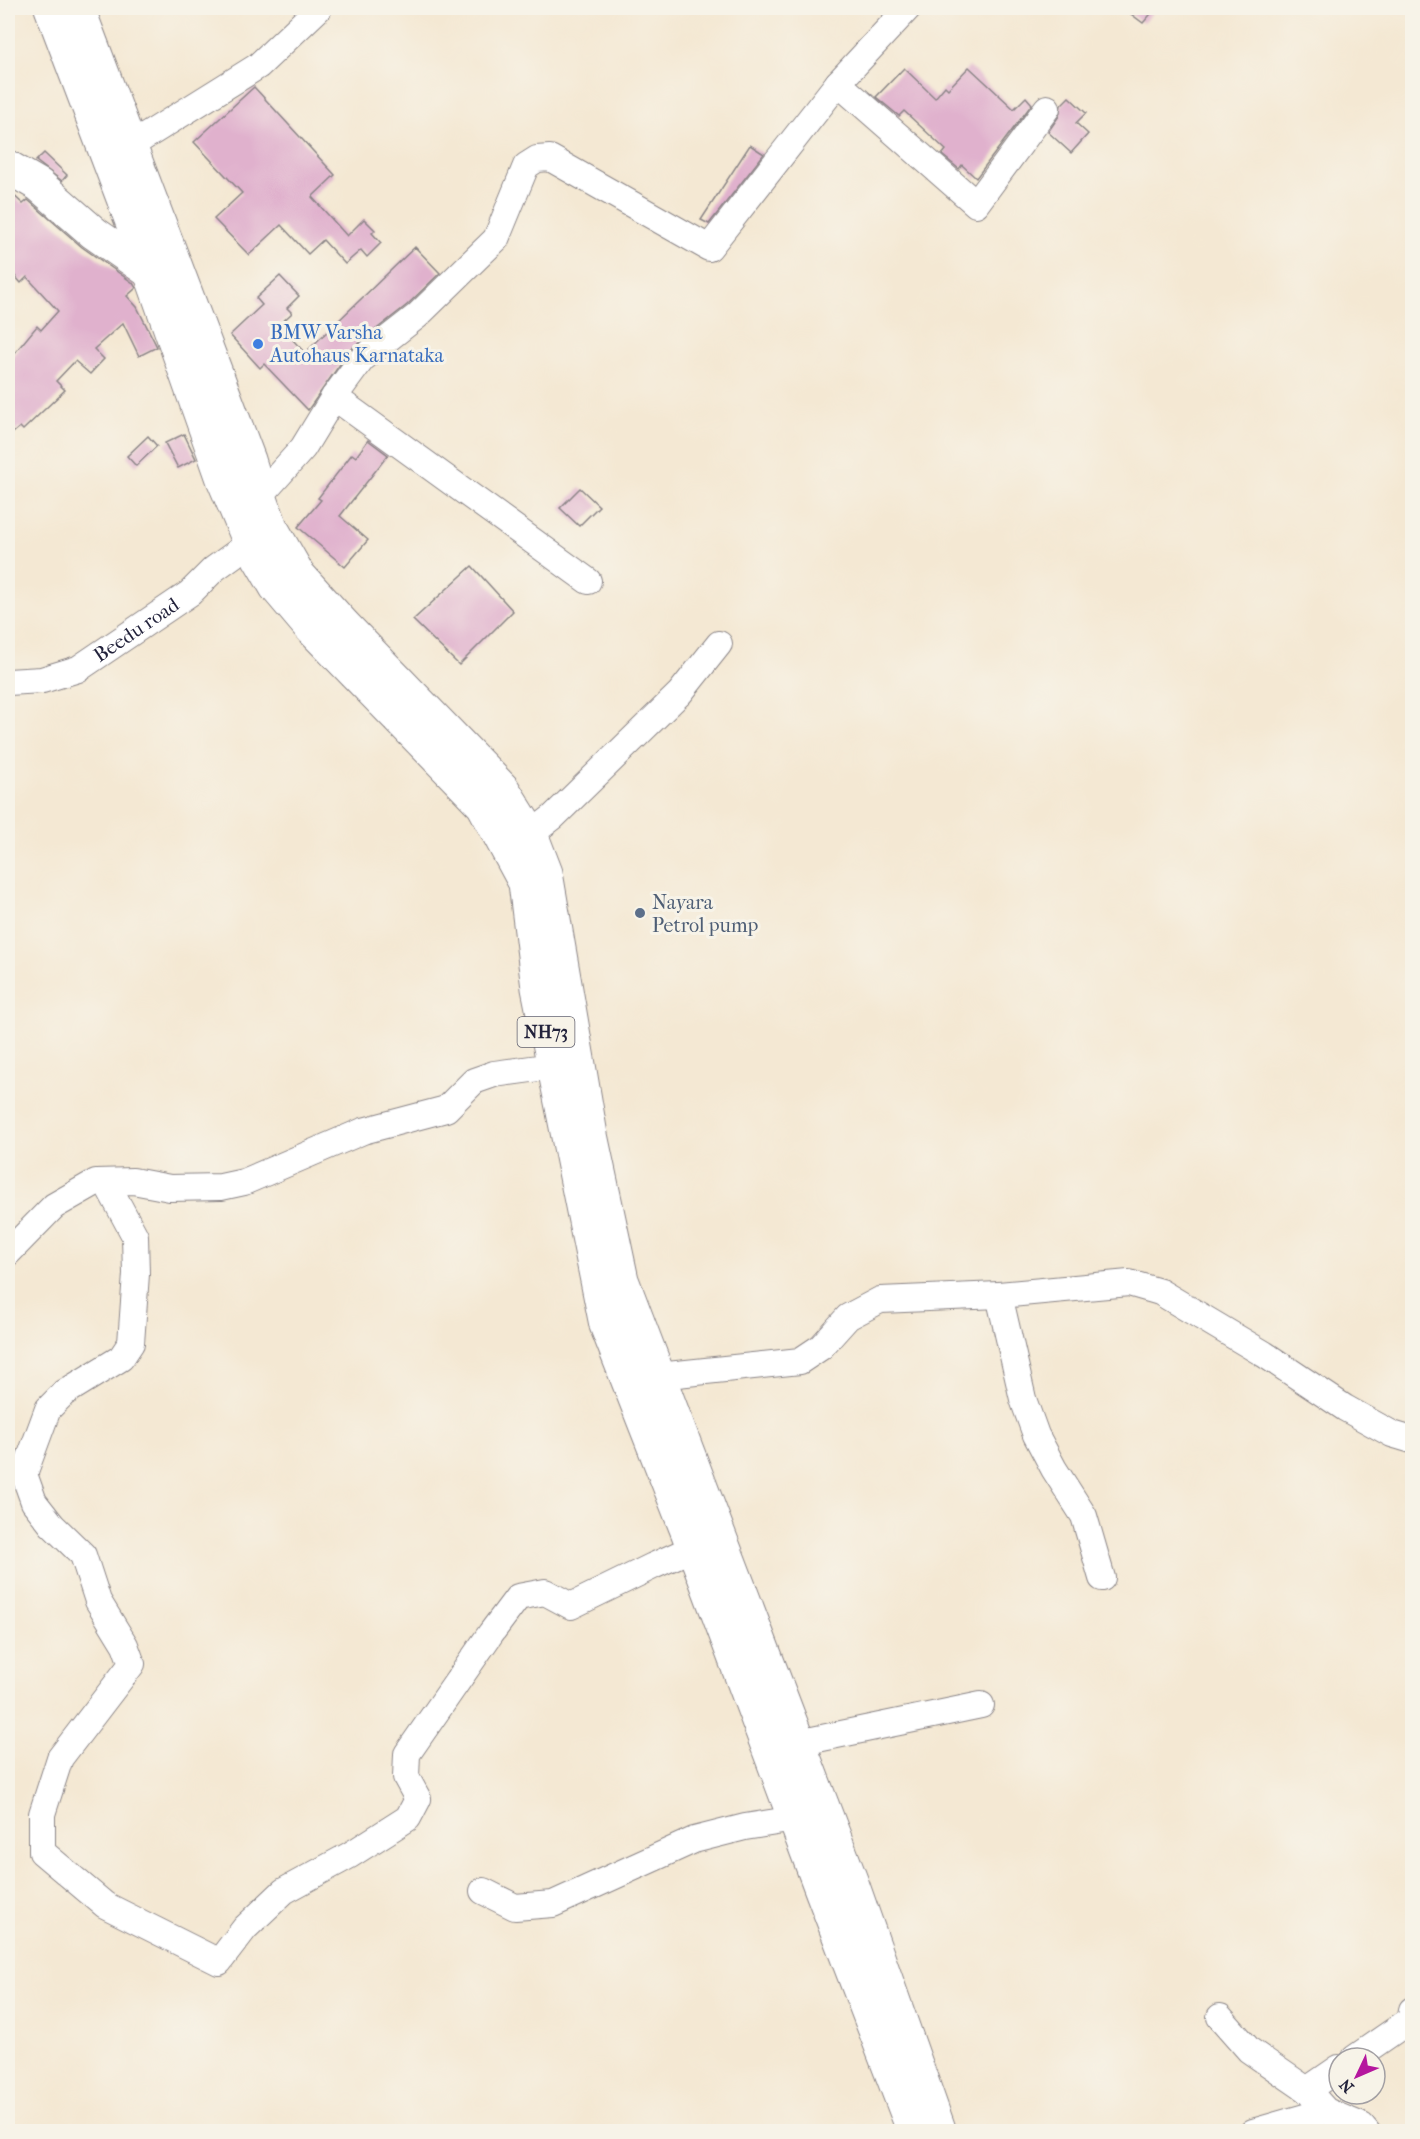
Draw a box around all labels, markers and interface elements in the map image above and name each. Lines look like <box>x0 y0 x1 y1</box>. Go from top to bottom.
place label: BMW Varsha Autohaus Karnataka <box>269 321 445 367</box>
marker: BMW Varsha Autohaus Karnataka <box>251 337 265 351</box>
street label: Beedu road <box>89 592 184 667</box>
place label: Nayara Petrol pump <box>652 891 759 937</box>
marker: Nayara Petrol pump <box>633 906 647 920</box>
road number: NH73 <box>518 1017 574 1047</box>
north arrow <box>1327 2046 1387 2106</box>
text: N <box>1335 2074 1358 2097</box>

